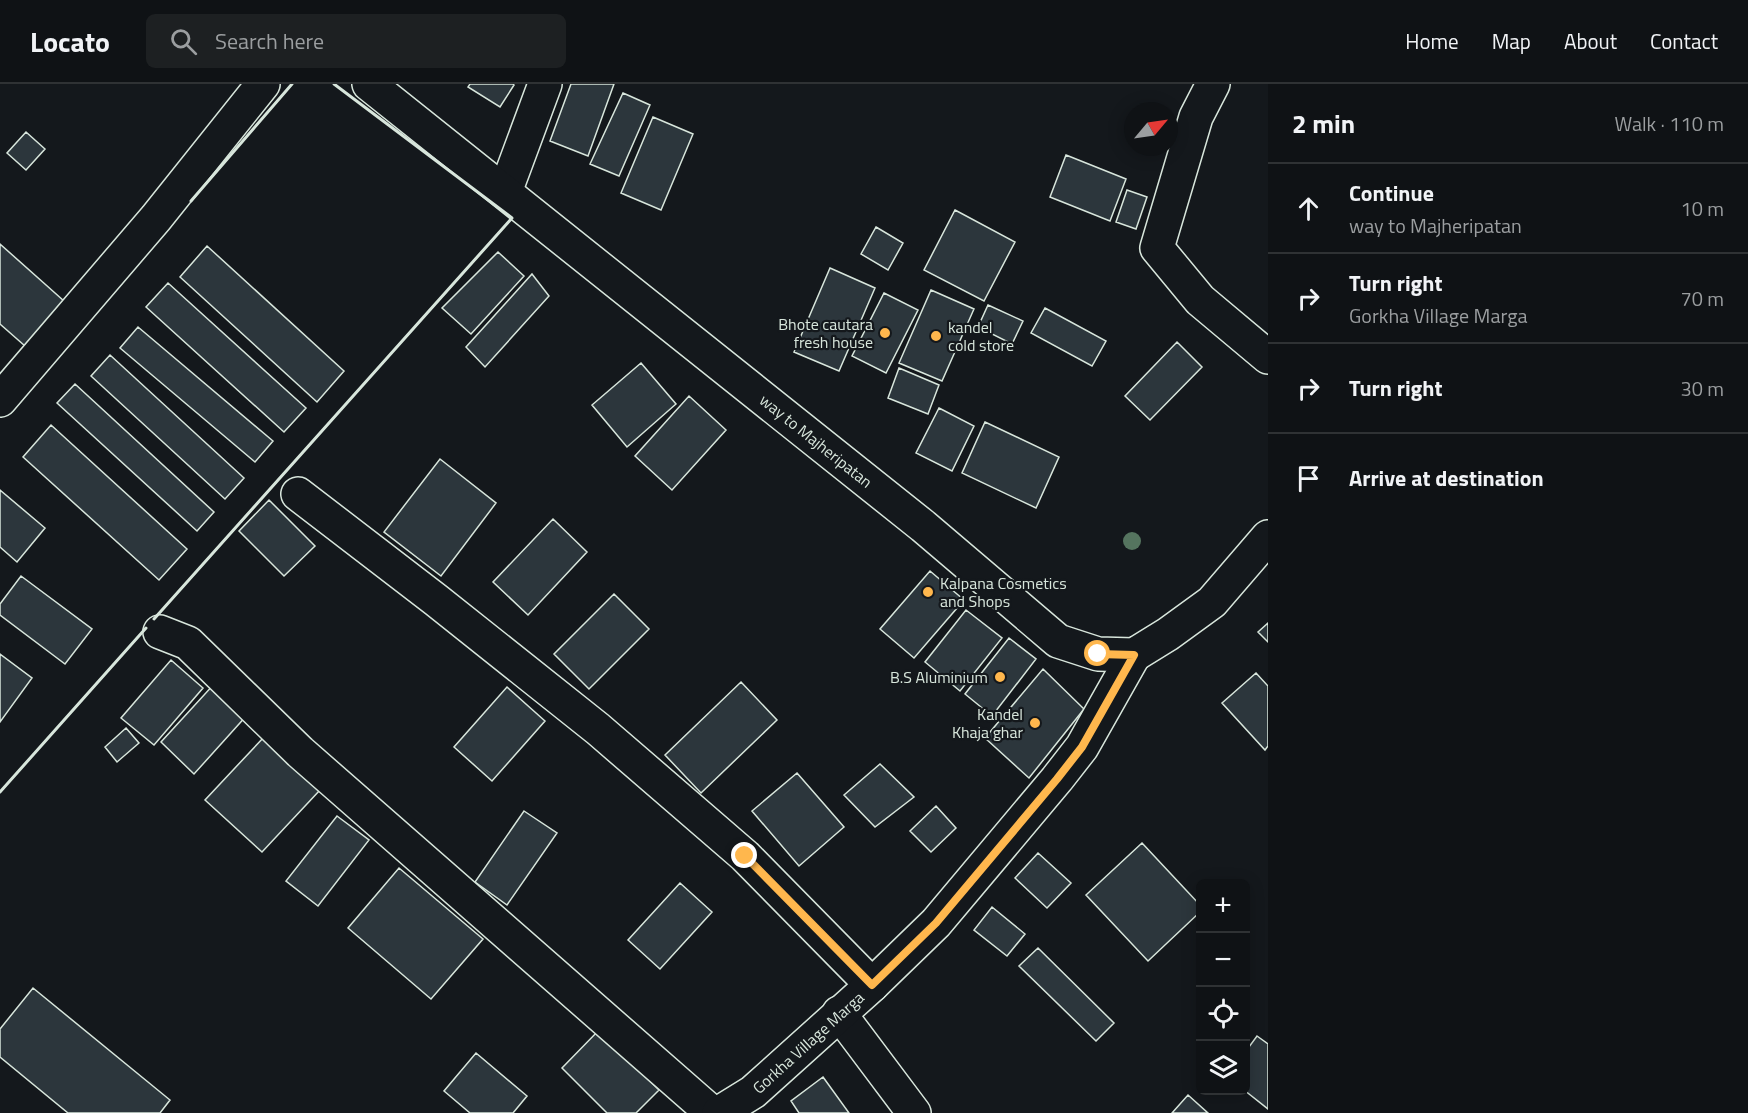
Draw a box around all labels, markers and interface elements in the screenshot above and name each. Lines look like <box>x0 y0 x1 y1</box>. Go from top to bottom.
search box <box>146 14 566 68</box>
text: Locato <box>30 20 110 63</box>
text: Search here <box>215 24 324 58</box>
icon: search <box>167 25 200 58</box>
text: Home <box>1405 25 1459 57</box>
text: Map <box>1492 25 1531 57</box>
text: About <box>1564 25 1617 57</box>
text: Contact <box>1650 25 1718 57</box>
north arrow <box>1124 102 1178 156</box>
text: 2 min <box>1292 104 1355 143</box>
text: Walk · 110 m <box>1615 108 1724 139</box>
text: Continue <box>1349 176 1434 210</box>
icon: ahead <box>1292 192 1325 225</box>
text: 10 m <box>1680 193 1724 224</box>
text: way to Majheripatan <box>1349 210 1522 241</box>
text: Turn right <box>1349 266 1443 300</box>
icon: right <box>1292 282 1325 315</box>
text: 70 m <box>1680 283 1724 314</box>
text: Gorkha Village Marga <box>1349 300 1528 331</box>
place label: Bhote cautara fresh house <box>778 312 873 354</box>
place label: kandel cold store <box>948 315 1014 357</box>
marker: Bhote cautara fresh house <box>878 326 892 340</box>
marker: kandel cold store <box>929 329 943 343</box>
text: Turn right <box>1349 371 1443 405</box>
icon: right <box>1292 372 1325 405</box>
text: 30 m <box>1680 373 1724 404</box>
street label: way to Majheripatan <box>755 388 878 493</box>
text: Arrive at destination <box>1349 461 1544 495</box>
icon: arrive <box>1292 462 1325 495</box>
place label: Kalpana Cosmetics and Shops <box>940 571 1067 613</box>
marker: Kalpana Cosmetics and Shops <box>921 585 935 599</box>
route start <box>1084 640 1110 666</box>
place label: B.S Aluminium <box>890 665 988 689</box>
marker: B.S Aluminium <box>993 670 1007 684</box>
place label: Kandel Khaja ghar <box>952 702 1023 744</box>
marker: Kandel Khaja ghar <box>1028 716 1042 730</box>
route end <box>731 842 757 868</box>
map controls <box>1196 879 1250 1095</box>
button: + <box>1196 879 1250 933</box>
button: − <box>1196 933 1250 987</box>
street label: Gorkha Village Marga <box>747 986 869 1099</box>
button: locate <box>1196 987 1250 1041</box>
button: layers <box>1196 1041 1250 1095</box>

